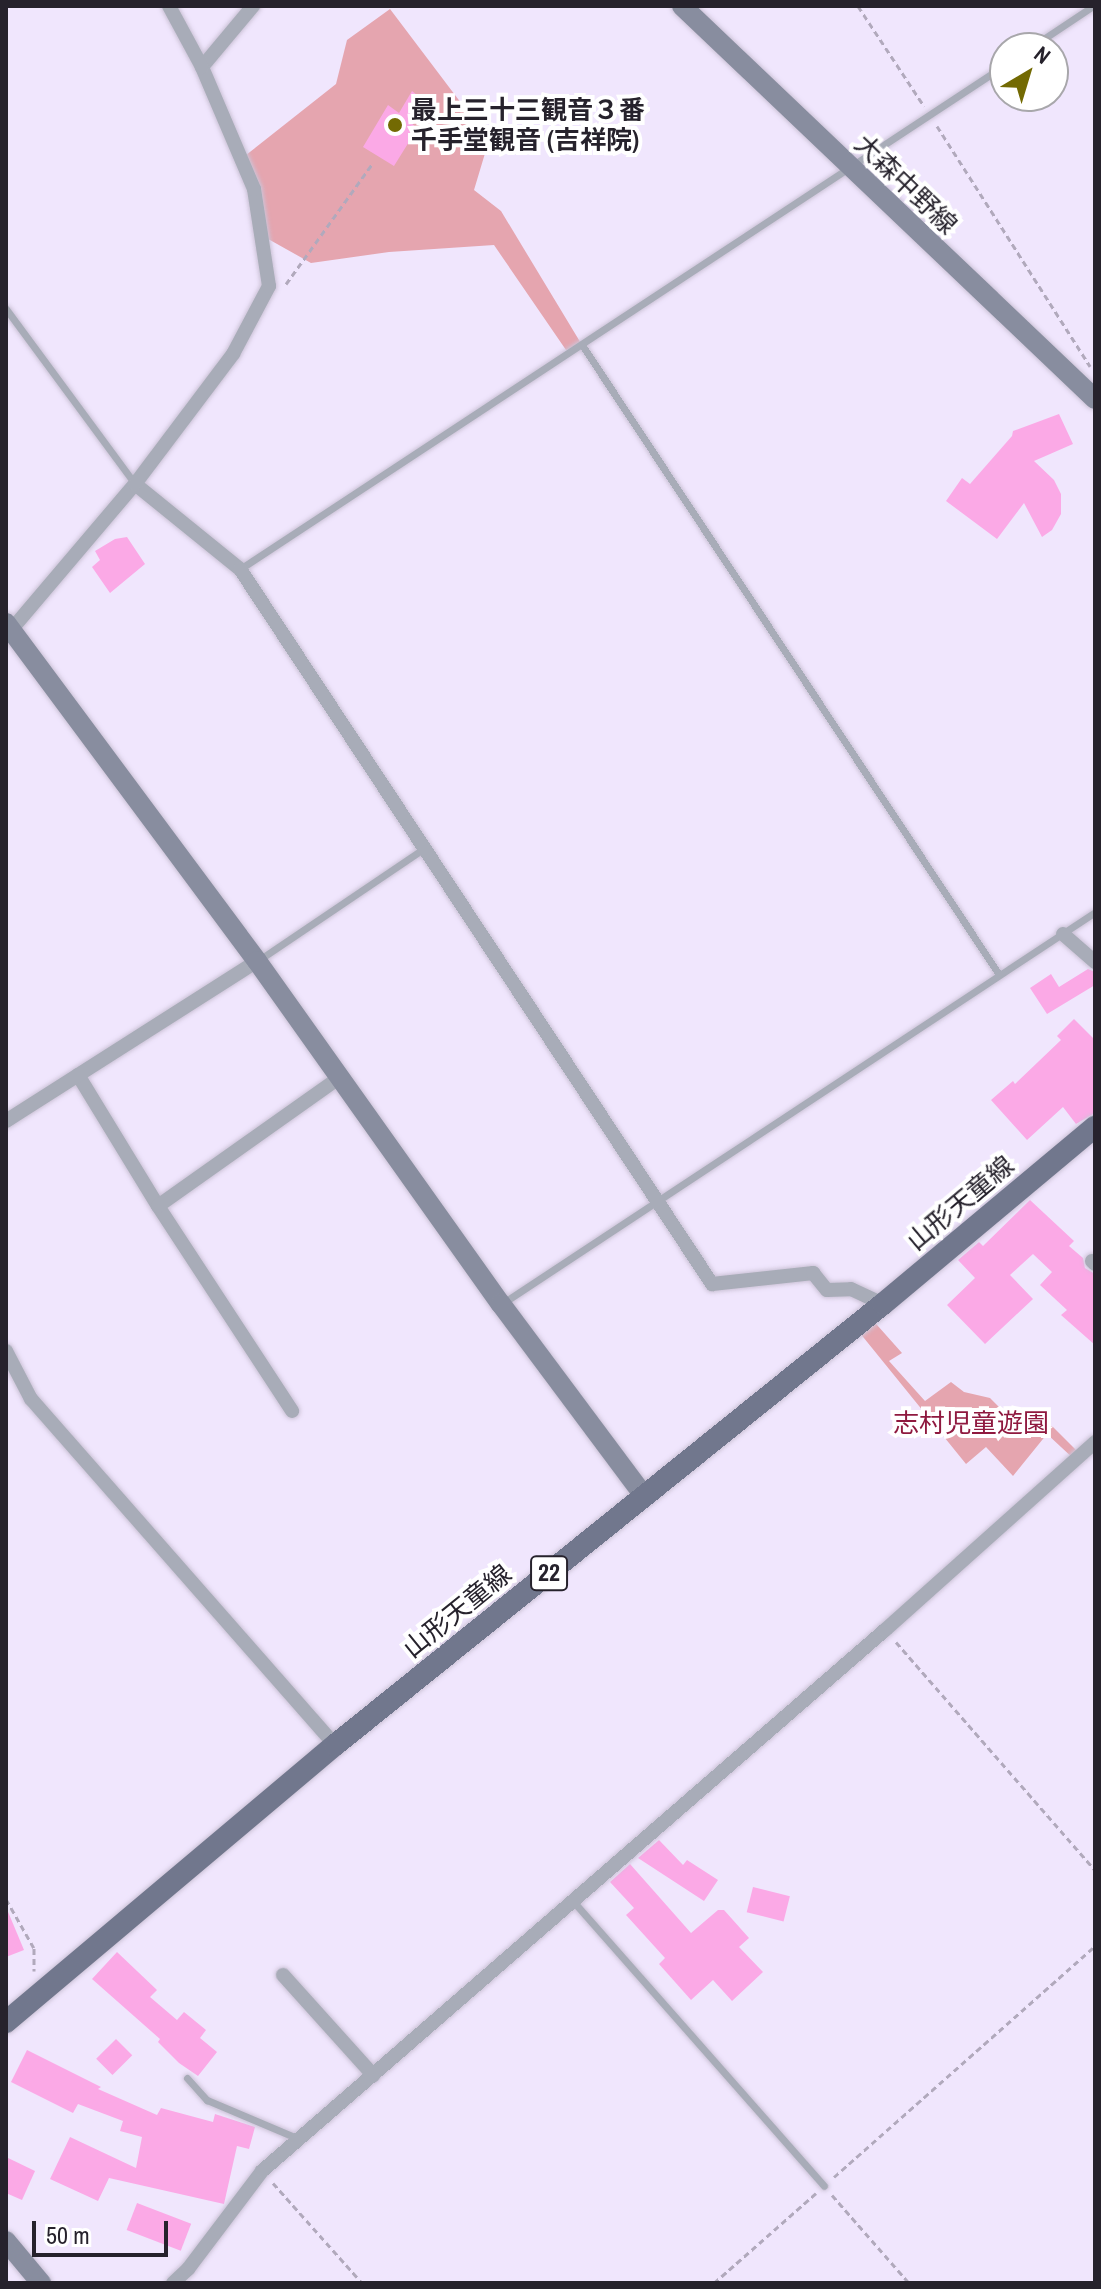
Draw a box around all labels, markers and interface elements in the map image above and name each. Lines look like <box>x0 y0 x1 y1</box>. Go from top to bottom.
north arrow <box>989 32 1069 112</box>
text: N <box>1028 39 1057 70</box>
place label: 最上三十三観音３番 千手堂観音 (吉祥院) <box>411 94 645 156</box>
marker: 最上三十三観音３番 千手堂観音 (吉祥院) <box>386 116 404 134</box>
street label: 大森中野線 <box>848 128 964 240</box>
street label: 山形天童線 <box>900 1149 1020 1257</box>
park label: 志村児童遊園 <box>893 1407 1049 1439</box>
road number: 22 <box>529 1553 569 1593</box>
street label: 山形天童線 <box>397 1558 517 1664</box>
scale bar <box>36 2205 172 2255</box>
text: 50 m <box>46 2219 90 2251</box>

